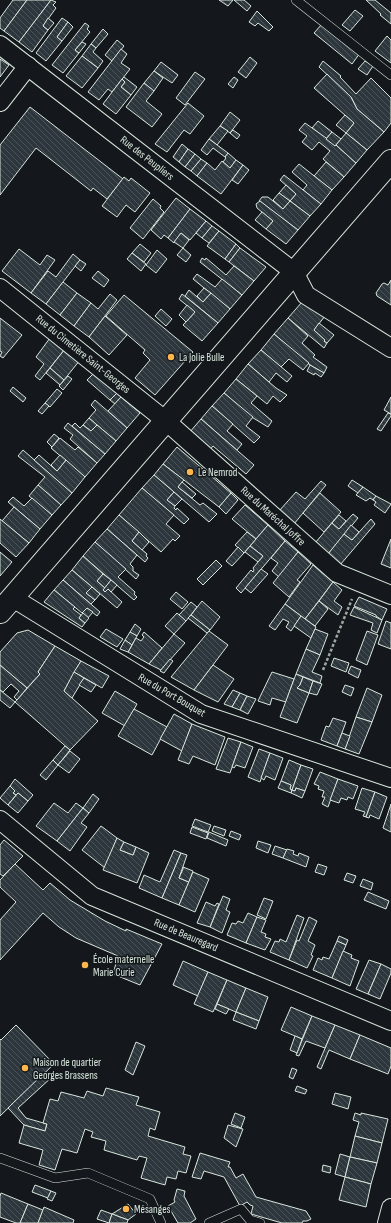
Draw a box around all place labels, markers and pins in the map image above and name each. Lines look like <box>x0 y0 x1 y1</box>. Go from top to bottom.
place label: La Jolie Bulle <box>179 351 224 364</box>
marker: La Jolie Bulle <box>166 352 176 362</box>
place label: Le Nemrod <box>198 466 238 479</box>
marker: Le Nemrod <box>185 467 195 477</box>
place label: École maternelle Marie Curie <box>93 953 154 979</box>
marker: École maternelle Marie Curie <box>80 960 90 970</box>
place label: Maison de quartier Georges Brassens <box>33 1056 101 1082</box>
marker: Maison de quartier Georges Brassens <box>20 1063 30 1073</box>
place label: Mésanges <box>134 1203 171 1216</box>
marker: Mésanges <box>121 1204 131 1214</box>

